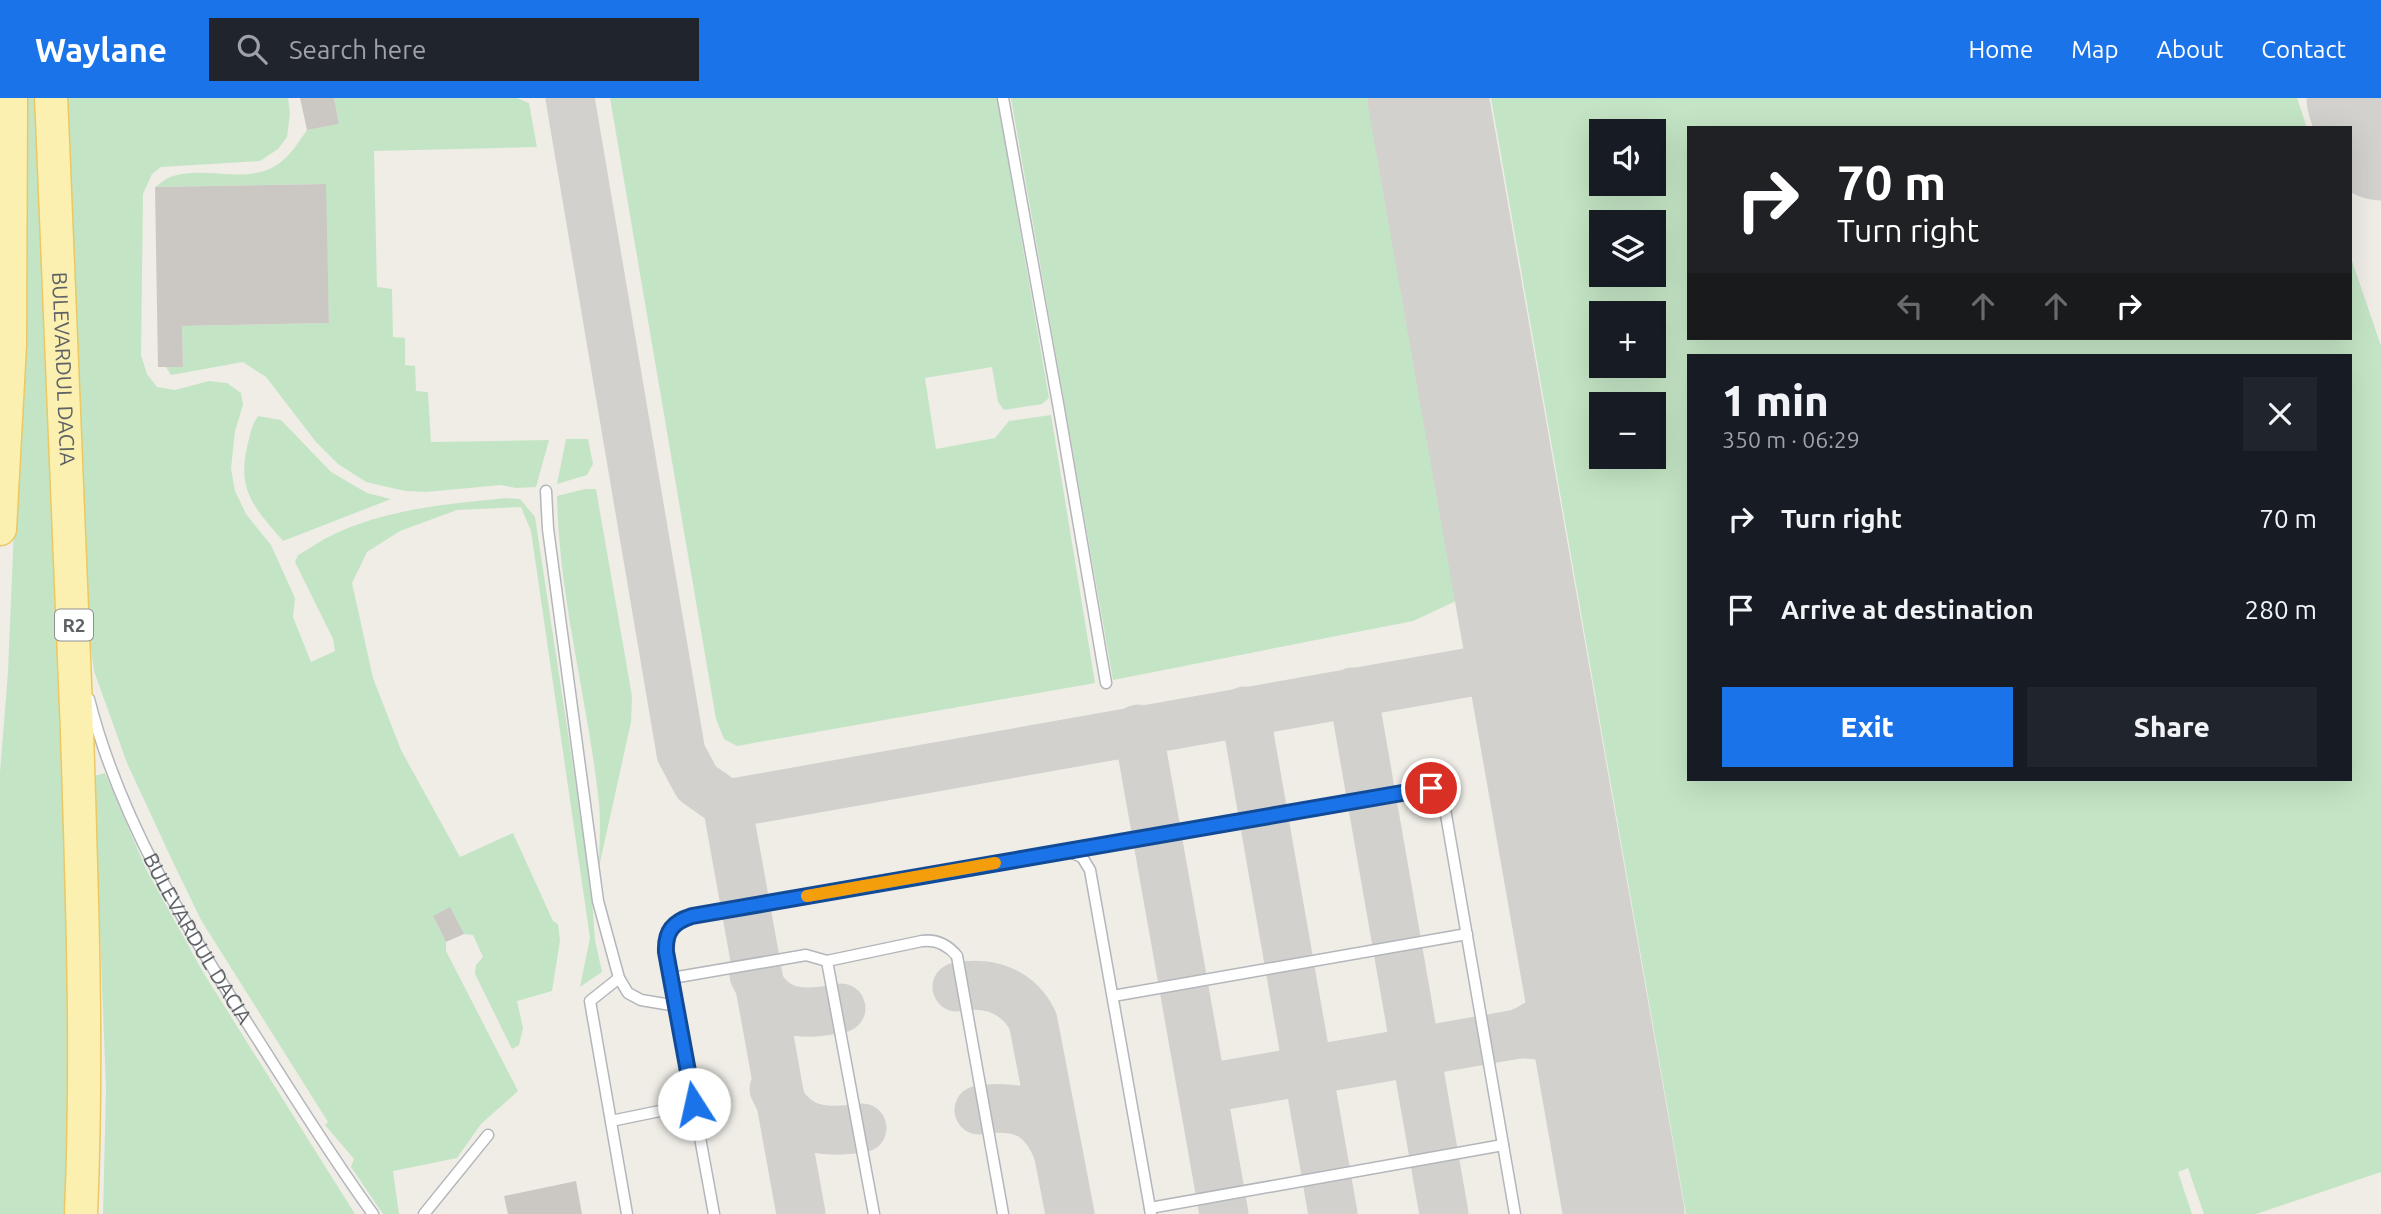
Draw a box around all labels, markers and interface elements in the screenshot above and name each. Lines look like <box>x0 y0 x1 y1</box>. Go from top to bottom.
search box <box>209 18 699 81</box>
icon: search <box>233 30 271 68</box>
text: Waylane <box>35 31 167 68</box>
text: Search here <box>289 35 426 64</box>
text: Home <box>1968 36 2033 63</box>
text: Map <box>2071 36 2118 63</box>
text: About <box>2156 36 2223 63</box>
text: Contact <box>2261 36 2346 63</box>
map controls <box>1589 119 1666 469</box>
button: sound <box>1589 119 1666 196</box>
icon: right <box>1722 154 1813 245</box>
text: 70 m <box>1837 154 1946 209</box>
button: layers <box>1589 210 1666 287</box>
text: Turn right <box>1837 212 1979 248</box>
street label: BULEVARDUL DACIA <box>48 271 80 466</box>
icon: left <box>1891 287 1929 325</box>
icon: ahead <box>1964 287 2002 325</box>
icon: ahead <box>2037 287 2075 325</box>
icon: right <box>2110 287 2148 325</box>
button: + <box>1589 301 1666 378</box>
text: 1 min <box>1722 377 1829 424</box>
button: close <box>2243 377 2317 451</box>
button: − <box>1589 392 1666 469</box>
text: 350 m · 06:29 <box>1722 427 1860 452</box>
icon: right <box>1722 500 1760 538</box>
text: Turn right <box>1781 504 1902 533</box>
text: 70 m <box>2259 504 2317 533</box>
icon: arrive <box>1722 591 1760 629</box>
text: Arrive at destination <box>1781 595 2034 624</box>
text: 280 m <box>2245 595 2317 624</box>
road number: R2 <box>55 610 93 640</box>
button: Exit <box>1722 687 2013 767</box>
button: Share <box>2027 687 2317 767</box>
pin <box>1401 758 1461 818</box>
icon: arrive <box>1412 769 1450 807</box>
street label: BULEVARDUL DACIA <box>139 849 258 1028</box>
position arrow <box>657 1067 731 1141</box>

